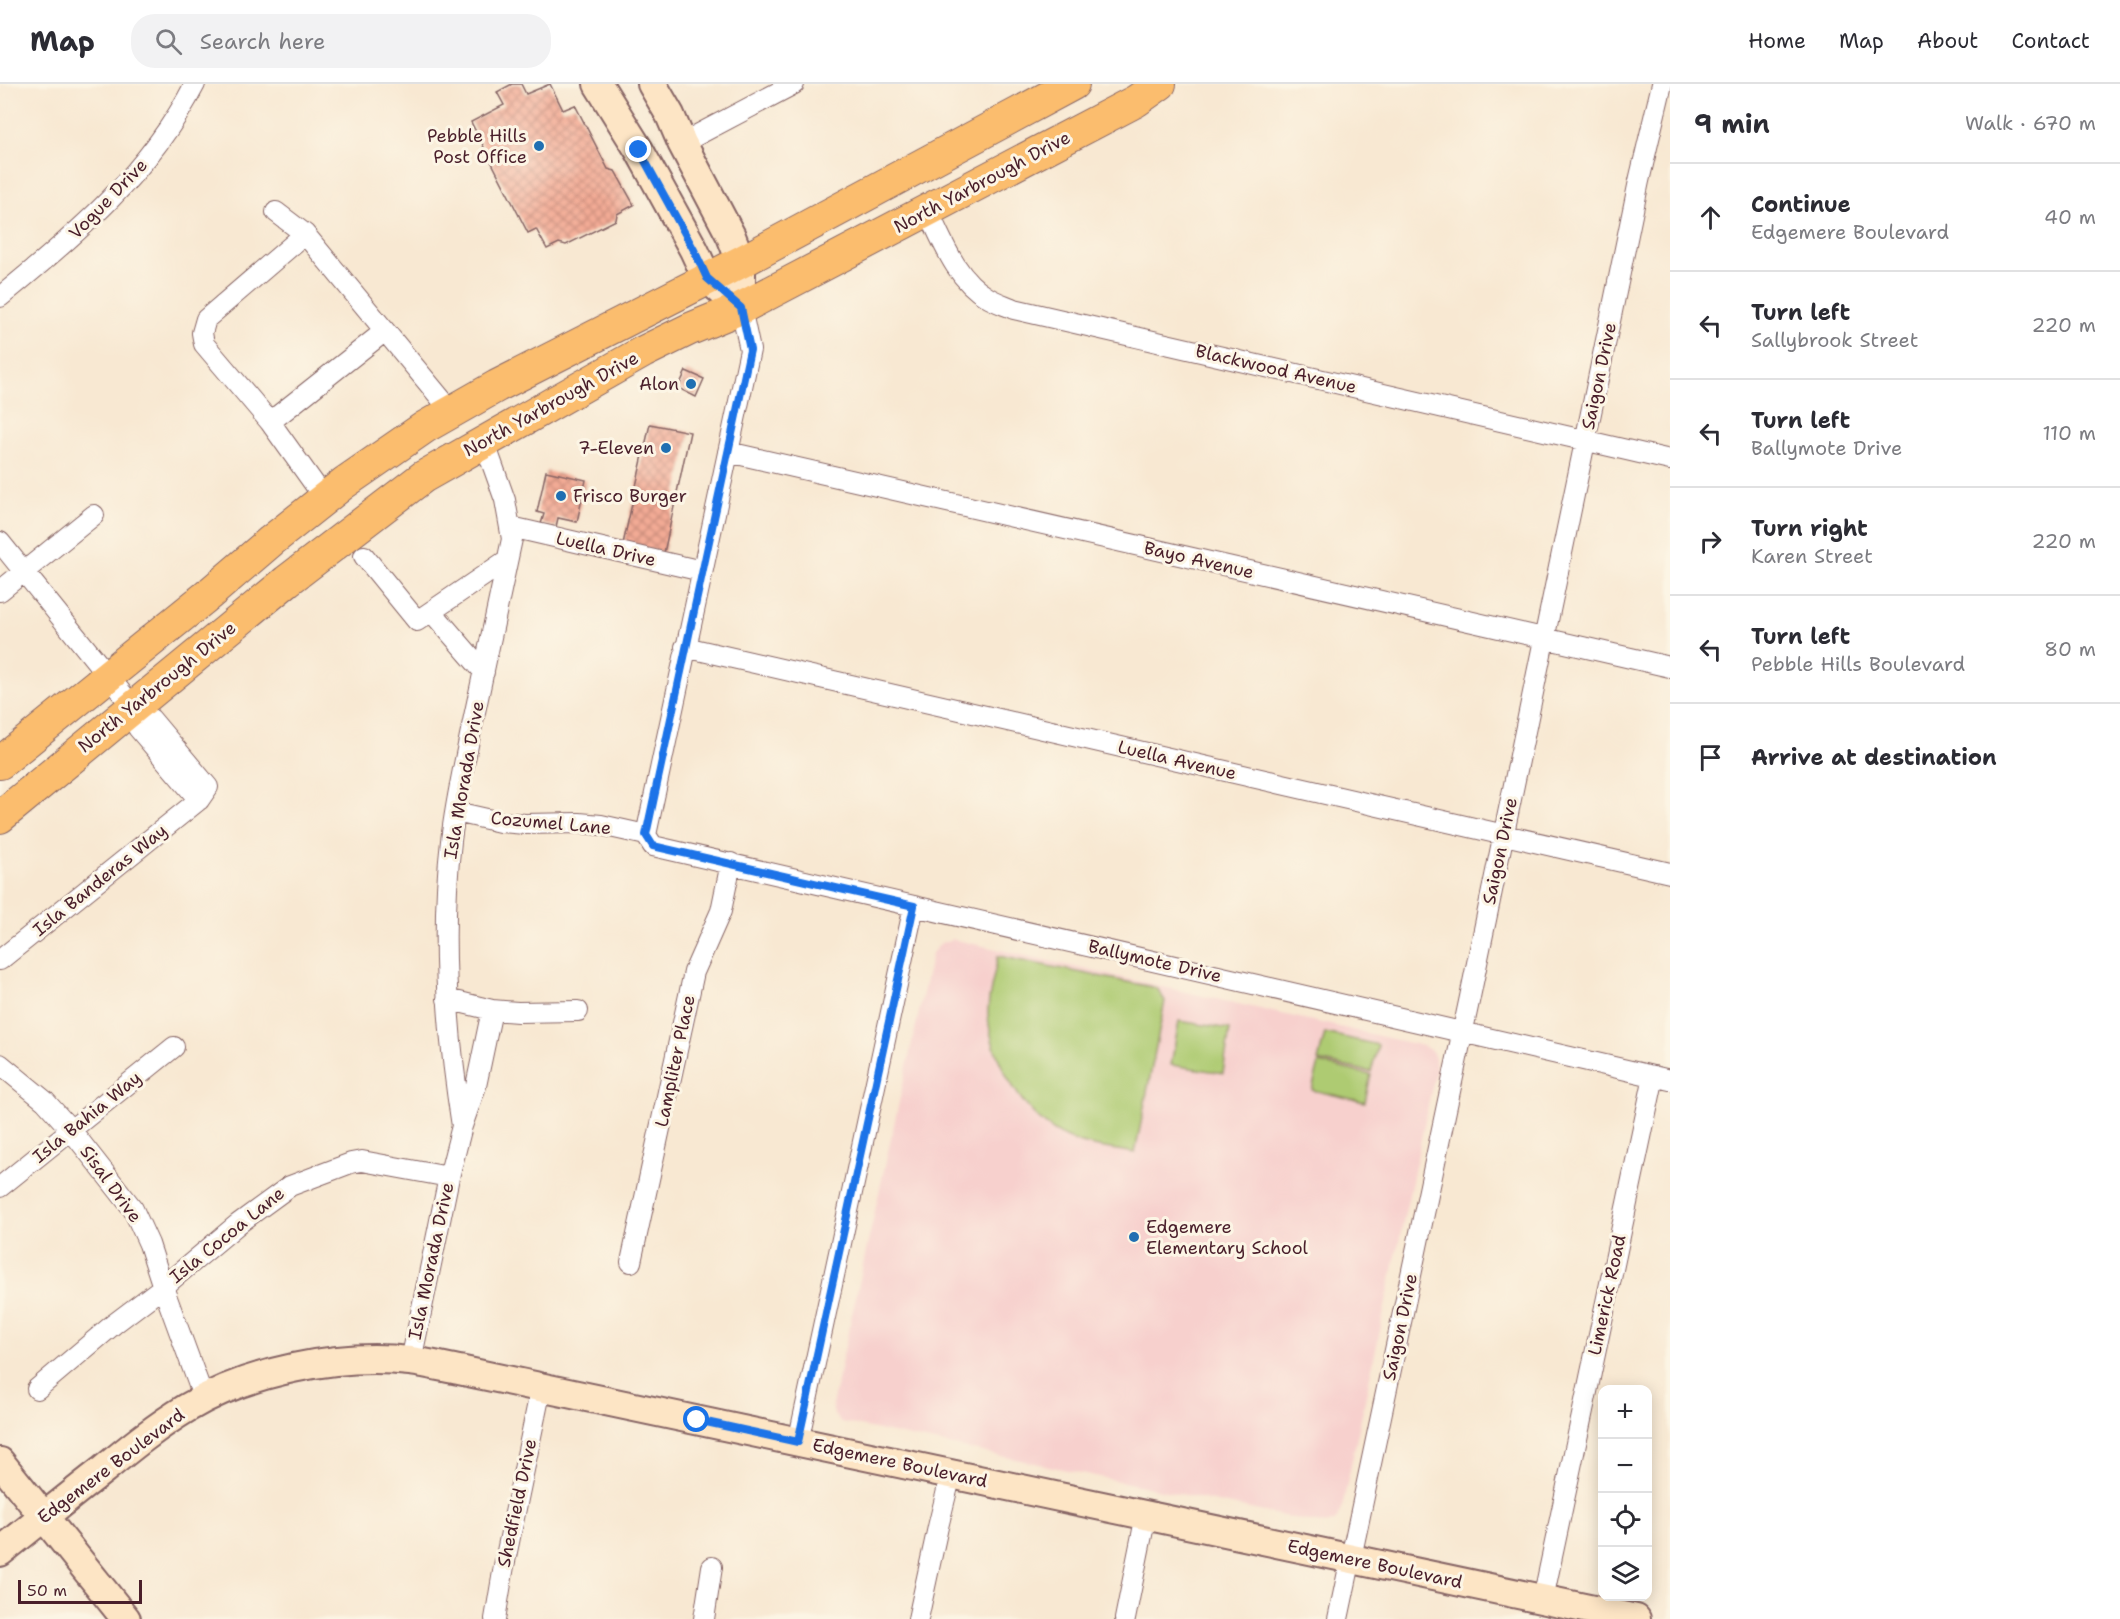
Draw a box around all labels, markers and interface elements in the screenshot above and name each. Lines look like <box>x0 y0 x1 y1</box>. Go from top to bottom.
search box <box>131 14 551 68</box>
text: Map <box>30 22 95 60</box>
icon: search <box>152 25 185 58</box>
text: Search here <box>200 27 325 56</box>
text: Home <box>1748 27 1806 55</box>
text: Map <box>1839 27 1884 55</box>
text: About <box>1917 27 1978 55</box>
text: Contact <box>2011 27 2090 55</box>
text: 9 min <box>1694 106 1770 141</box>
text: Walk · 670 m <box>1965 110 2096 136</box>
place label: Pebble Hills Post Office <box>427 124 527 169</box>
street label: North Yarbrough Drive <box>890 125 1074 239</box>
route end <box>625 136 651 162</box>
marker: Pebble Hills Post Office <box>532 139 546 153</box>
street label: Vogue Drive <box>63 153 153 245</box>
text: Continue <box>1751 190 1851 219</box>
icon: ahead <box>1694 201 1727 234</box>
text: 40 m <box>2044 204 2096 230</box>
text: Edgemere Boulevard <box>1751 219 1949 245</box>
text: Turn left <box>1751 298 1850 327</box>
icon: left <box>1694 309 1727 342</box>
text: 220 m <box>2032 312 2096 338</box>
street label: Saigon Drive <box>1576 320 1622 432</box>
text: Sallybrook Street <box>1751 327 1918 353</box>
street label: Blackwood Avenue <box>1193 339 1359 399</box>
street label: North Yarbrough Drive <box>459 346 643 462</box>
place label: Alon <box>639 372 679 396</box>
marker: Alon <box>684 377 698 391</box>
text: Turn left <box>1751 406 1850 435</box>
icon: left <box>1694 417 1727 450</box>
text: 110 m <box>2042 420 2096 446</box>
text: Ballymote Drive <box>1751 435 1902 461</box>
place label: 7-Eleven <box>578 436 654 460</box>
marker: 7-Eleven <box>659 441 673 455</box>
place label: Frisco Burger <box>573 484 687 508</box>
marker: Frisco Burger <box>554 489 568 503</box>
text: Turn right <box>1751 514 1868 543</box>
icon: right <box>1694 525 1727 558</box>
street label: Luella Drive <box>554 526 658 572</box>
text: 220 m <box>2032 528 2096 554</box>
street label: Bayo Avenue <box>1142 536 1256 584</box>
text: Karen Street <box>1751 543 1873 569</box>
street label: North Yarbrough Drive <box>73 616 241 758</box>
text: Turn left <box>1751 622 1850 651</box>
icon: left <box>1694 633 1727 666</box>
text: 80 m <box>2044 636 2096 662</box>
text: Pebble Hills Boulevard <box>1751 651 1965 677</box>
street label: Isla Morada Drive <box>438 699 490 861</box>
street label: Luella Avenue <box>1115 735 1239 785</box>
icon: arrive <box>1694 741 1727 774</box>
text: Arrive at destination <box>1751 743 1997 772</box>
street label: Saigon Drive <box>1477 795 1523 907</box>
street label: Cozumel Lane <box>490 806 612 840</box>
street label: Isla Banderas Way <box>28 818 172 942</box>
street label: Ballymote Drive <box>1086 934 1224 988</box>
street label: Lampliter Place <box>649 993 701 1129</box>
street label: Isla Bahia Way <box>28 1066 146 1168</box>
street label: Sisal Drive <box>75 1140 147 1228</box>
street label: Isla Morada Drive <box>403 1180 459 1342</box>
street label: Isla Cocoa Lane <box>165 1181 289 1289</box>
place label: Edgemere Elementary School <box>1146 1215 1309 1260</box>
marker: Edgemere Elementary School <box>1127 1230 1141 1244</box>
street label: Limerick Road <box>1583 1233 1631 1357</box>
street label: Saigon Drive <box>1377 1271 1423 1383</box>
map controls <box>1598 1385 1652 1601</box>
button: + <box>1598 1385 1652 1439</box>
street label: Edgemere Boulevard <box>33 1403 189 1529</box>
route start <box>683 1406 709 1432</box>
street label: Edgemere Boulevard <box>810 1433 990 1493</box>
street label: Shedfield Drive <box>492 1436 542 1570</box>
button: − <box>1598 1439 1652 1493</box>
button: locate <box>1598 1493 1652 1547</box>
street label: Edgemere Boulevard <box>1285 1534 1465 1594</box>
button: layers <box>1598 1547 1652 1601</box>
scale bar <box>18 1577 142 1604</box>
text: 50 m <box>27 1580 67 1601</box>

